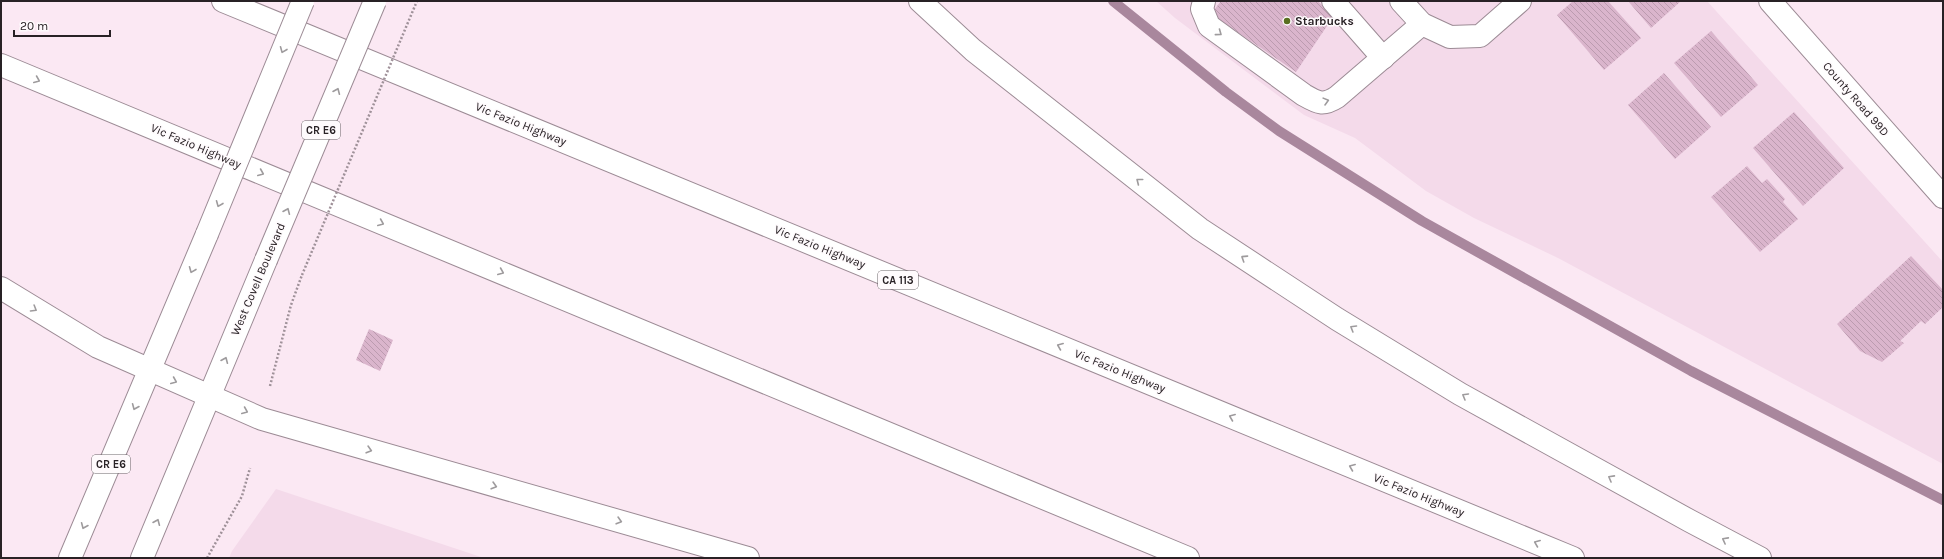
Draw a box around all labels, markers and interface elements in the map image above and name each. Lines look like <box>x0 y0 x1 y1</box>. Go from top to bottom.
scale bar <box>14 12 110 38</box>
place label: Starbucks <box>1295 14 1354 28</box>
marker: Starbucks <box>1282 16 1292 26</box>
text: 20 m <box>20 19 48 33</box>
one-way arrow <box>1215 28 1222 36</box>
one-way arrow <box>280 46 288 53</box>
street label: County Road 99D <box>1820 59 1892 139</box>
one-way arrow <box>33 75 40 83</box>
one-way arrow <box>332 88 340 96</box>
one-way arrow <box>1323 98 1330 106</box>
street label: Vic Fazio Highway <box>473 99 569 149</box>
street label: Vic Fazio Highway <box>149 121 244 172</box>
road number: CR E6 <box>302 121 340 139</box>
one-way arrow <box>257 168 264 176</box>
one-way arrow <box>1137 179 1144 186</box>
one-way arrow <box>216 200 224 207</box>
one-way arrow <box>282 207 290 215</box>
one-way arrow <box>377 218 384 226</box>
street label: West Covell Boulevard <box>228 221 288 337</box>
street label: Vic Fazio Highway <box>772 222 868 272</box>
one-way arrow <box>1241 255 1248 263</box>
one-way arrow <box>189 266 197 273</box>
one-way arrow <box>497 268 504 276</box>
road number: CA 113 <box>878 271 918 289</box>
one-way arrow <box>30 304 37 311</box>
one-way arrow <box>1351 326 1358 333</box>
one-way arrow <box>1057 343 1064 351</box>
street label: Vic Fazio Highway <box>1072 346 1168 396</box>
one-way arrow <box>220 356 228 363</box>
one-way arrow <box>170 376 178 384</box>
one-way arrow <box>1461 394 1469 401</box>
one-way arrow <box>132 403 140 410</box>
one-way arrow <box>241 406 249 414</box>
one-way arrow <box>1229 414 1236 422</box>
one-way arrow <box>366 445 373 454</box>
road number: CR E6 <box>92 455 130 473</box>
one-way arrow <box>1349 464 1357 472</box>
street label: Vic Fazio Highway <box>1371 470 1467 520</box>
one-way arrow <box>1608 475 1615 482</box>
one-way arrow <box>491 481 498 490</box>
one-way arrow <box>616 516 623 525</box>
one-way arrow <box>152 519 160 527</box>
one-way arrow <box>81 522 89 529</box>
one-way arrow <box>1722 537 1729 545</box>
one-way arrow <box>1534 540 1542 548</box>

